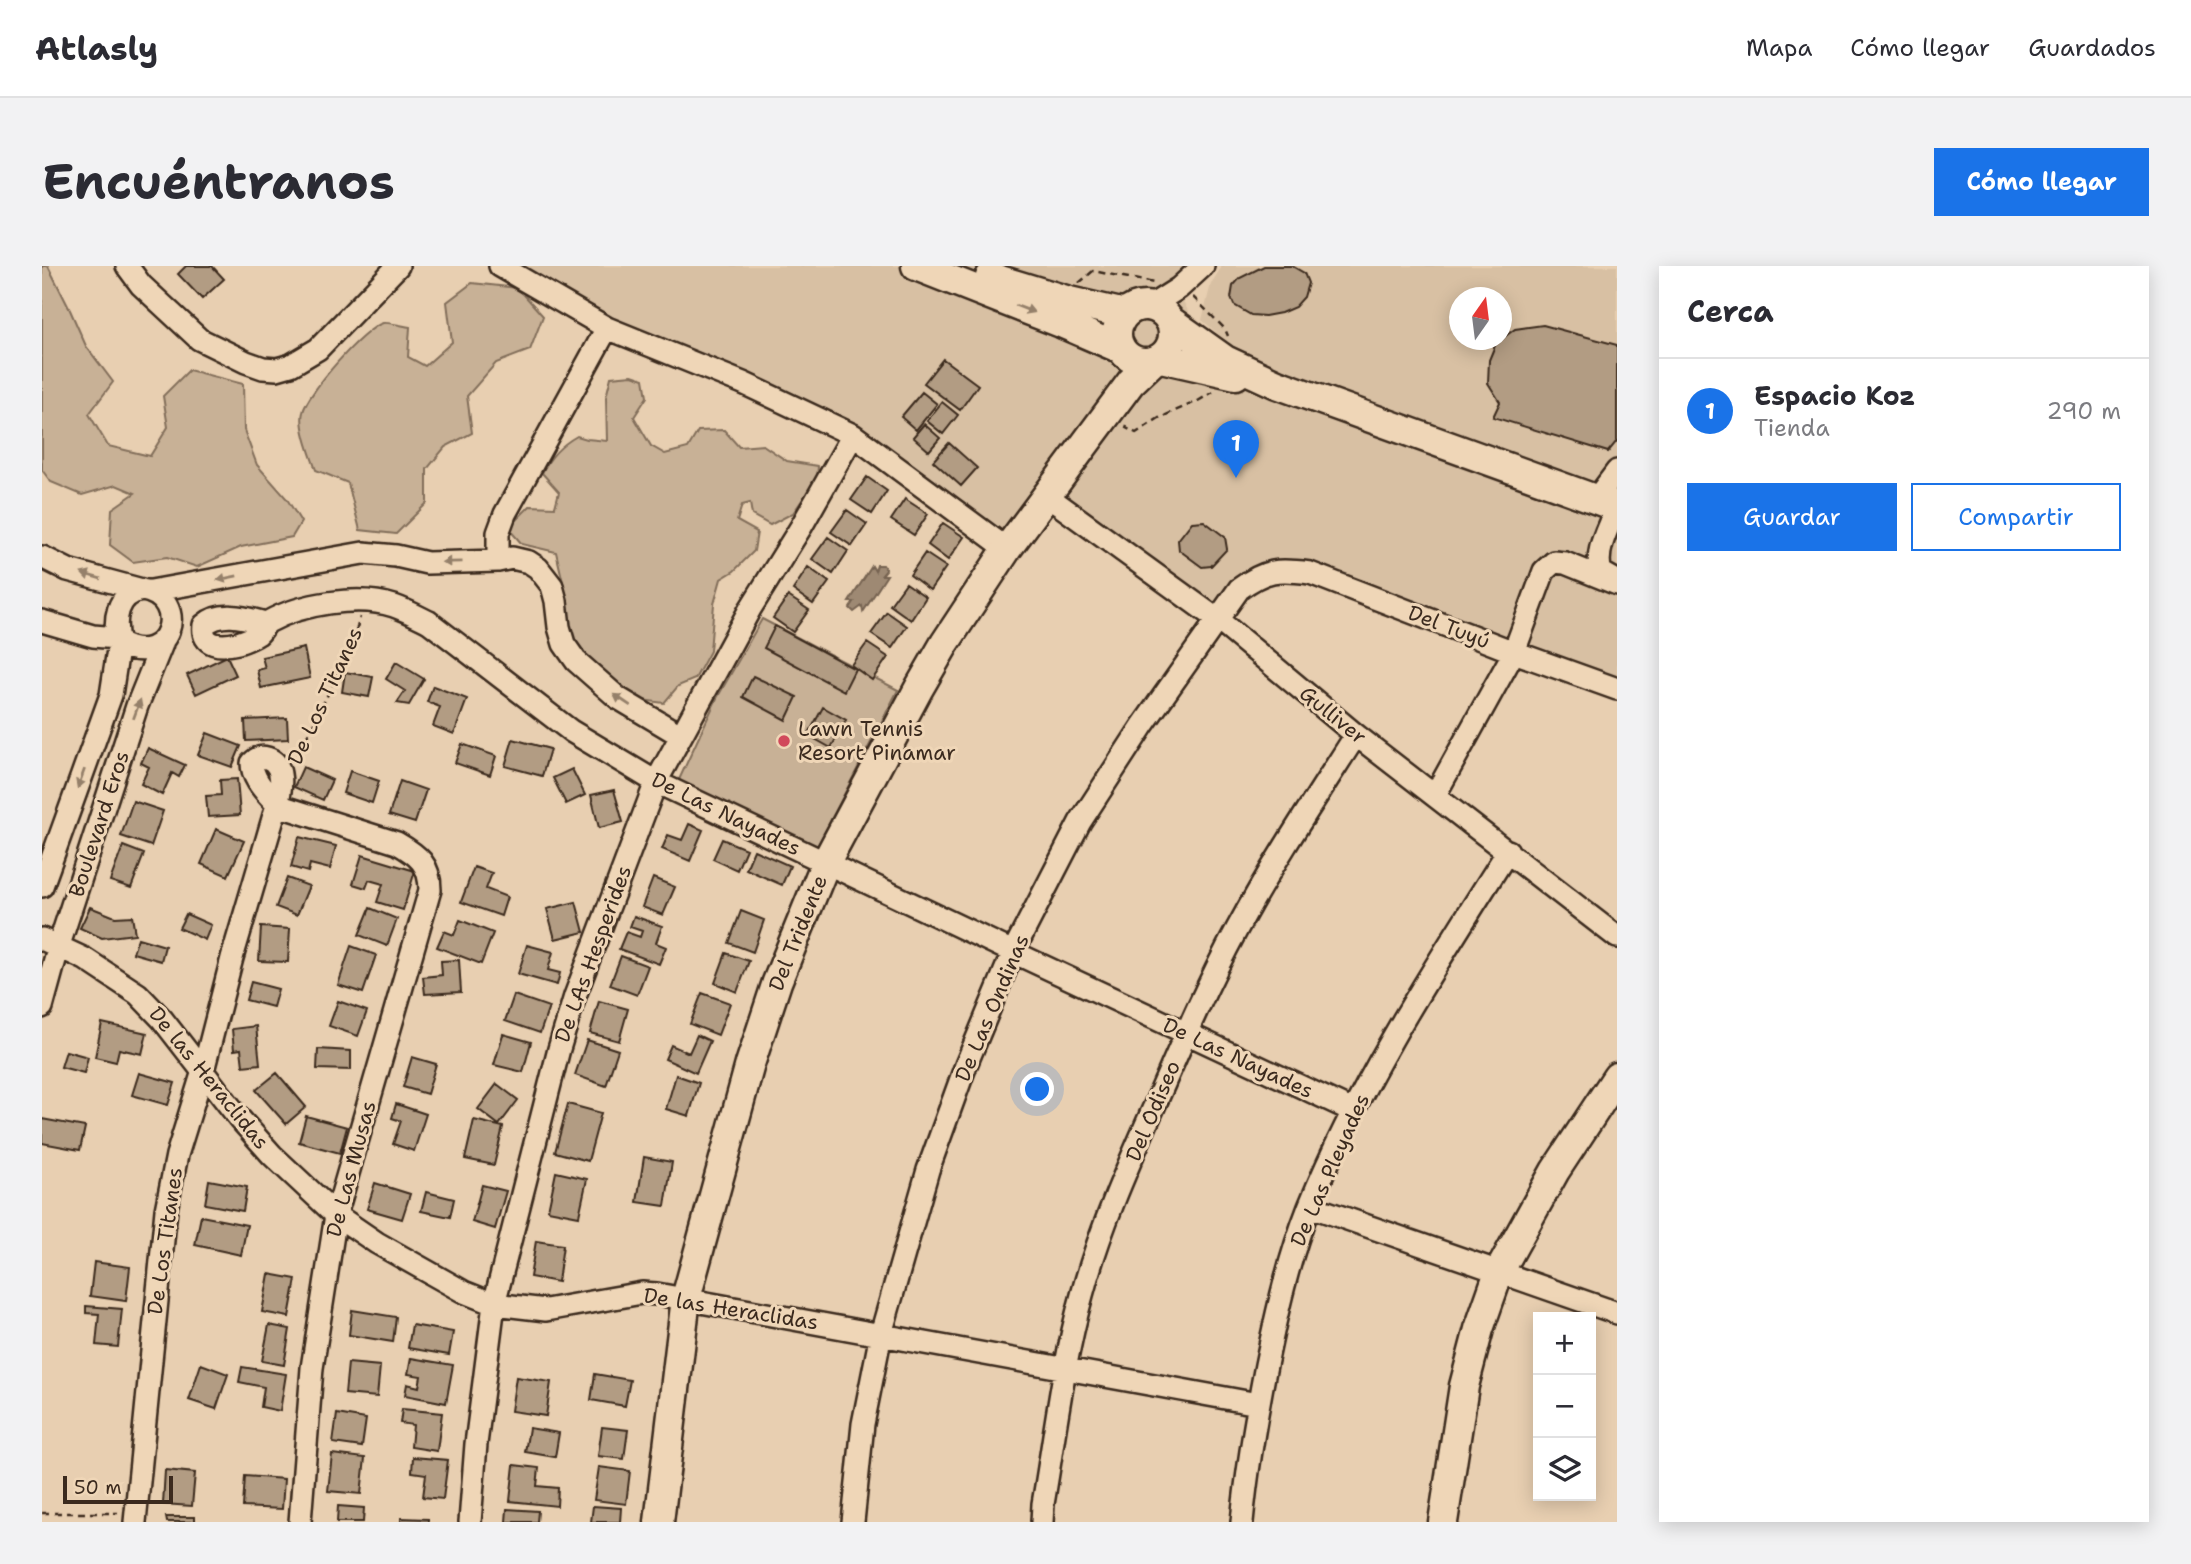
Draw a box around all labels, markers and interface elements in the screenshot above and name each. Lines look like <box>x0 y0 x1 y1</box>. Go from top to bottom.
text: Atlasly <box>35 26 158 71</box>
text: Mapa <box>1746 32 1812 64</box>
text: Cómo llegar <box>1850 32 1990 64</box>
text: Guardados <box>2028 32 2156 64</box>
button: Cómo llegar <box>1934 148 2149 216</box>
text: Encuéntranos <box>42 149 395 215</box>
north arrow <box>1449 287 1512 350</box>
text: Cerca <box>1687 291 1774 332</box>
one-way arrow <box>1015 303 1036 314</box>
text: Espacio Koz <box>1754 378 1916 413</box>
text: 1 <box>1705 396 1715 426</box>
text: 290 m <box>2047 396 2121 426</box>
text: Tienda <box>1754 413 1830 443</box>
pin: 1 <box>1213 420 1259 478</box>
button: Guardar <box>1687 483 1897 551</box>
button: Compartir <box>1911 483 2121 551</box>
one-way arrow <box>441 556 463 568</box>
one-way arrow <box>80 571 101 581</box>
one-way arrow <box>216 573 238 584</box>
street label: Del Tuyú <box>1404 599 1494 655</box>
street label: De Los Titanes <box>281 623 369 769</box>
street label: Gulliver <box>1294 679 1372 751</box>
one-way arrow <box>612 693 632 706</box>
one-way arrow <box>132 698 143 719</box>
place label: Lawn Tennis Resort Pinamar <box>798 715 956 767</box>
marker: Lawn Tennis Resort Pinamar <box>776 733 792 749</box>
street label: Boulevard Eros <box>62 747 136 901</box>
street label: De Las Nayades <box>647 766 805 862</box>
one-way arrow <box>75 768 86 789</box>
street label: De LAs Hesperides <box>548 862 638 1046</box>
street label: Del Tridente <box>762 871 834 995</box>
street label: De Las Ondinas <box>948 930 1036 1086</box>
street label: De las Heraclidas <box>143 1001 275 1155</box>
street label: De Las Nayades <box>1158 1011 1318 1105</box>
street label: Del Odiseo <box>1119 1056 1187 1166</box>
your location <box>1020 1072 1054 1106</box>
street label: De Las Pleyades <box>1284 1089 1376 1251</box>
street label: De Las Musas <box>319 1098 383 1240</box>
street label: De Los Titanes <box>141 1166 189 1316</box>
street label: De las Heraclidas <box>642 1281 820 1337</box>
map controls <box>1533 1312 1596 1501</box>
button: + <box>1533 1312 1596 1375</box>
button: − <box>1533 1375 1596 1438</box>
button: layers <box>1533 1438 1596 1501</box>
scale bar <box>63 1473 173 1505</box>
text: 50 m <box>74 1475 122 1500</box>

